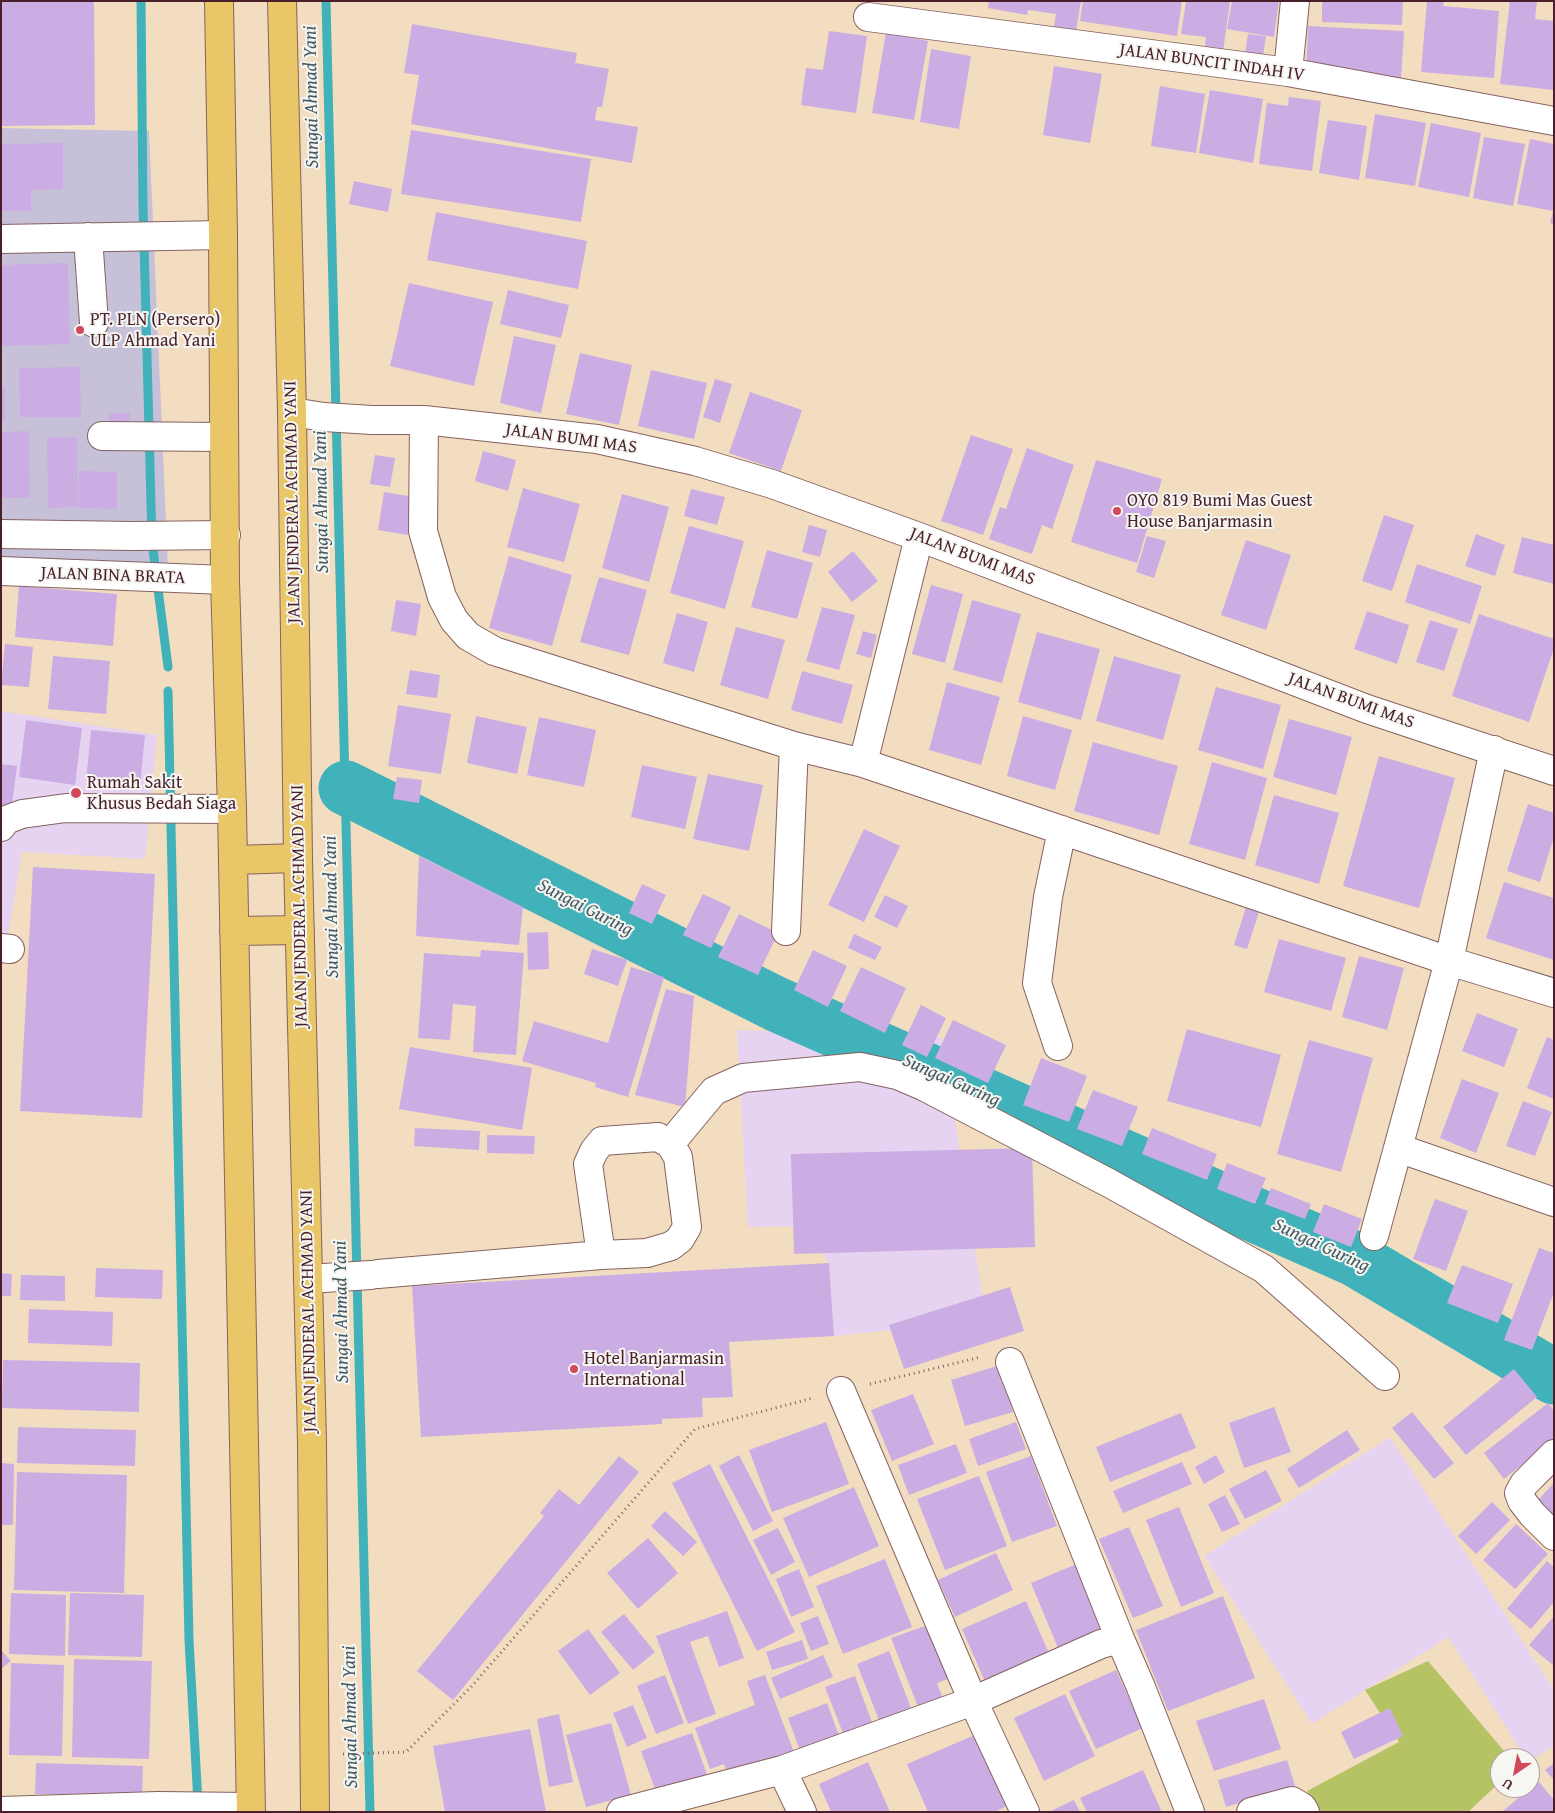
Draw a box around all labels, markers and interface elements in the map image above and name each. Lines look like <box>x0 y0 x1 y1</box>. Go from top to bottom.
water label: Sungai Ahmad Yani <box>299 25 325 169</box>
street label: JALAN BUNCIT INDAH IV <box>1118 39 1306 87</box>
place label: PT. PLN (Persero) ULP Ahmad Yani <box>90 309 220 352</box>
marker: PT. PLN (Persero) ULP Ahmad Yani <box>74 324 86 336</box>
street label: JALAN JENDERAL ACHMAD YANI <box>280 380 306 624</box>
street label: JALAN BUMI MAS <box>504 419 638 459</box>
water label: Sungai Ahmad Yani <box>309 430 335 574</box>
place label: OYO 819 Bumi Mas Guest House Banjarmasin <box>1127 490 1313 532</box>
marker: OYO 819 Bumi Mas Guest House Banjarmasin <box>1111 505 1123 517</box>
street label: JALAN BUMI MAS <box>906 523 1038 591</box>
street label: JALAN BINA BRATA <box>40 563 186 589</box>
street label: JALAN BUMI MAS <box>1285 668 1417 734</box>
place label: Rumah Sakit Khusus Bedah Siaga <box>87 772 236 814</box>
street label: JALAN JENDERAL ACHMAD YANI <box>287 784 313 1028</box>
marker: Rumah Sakit Khusus Bedah Siaga <box>69 786 83 800</box>
water label: Sungai Ahmad Yani <box>319 835 345 979</box>
water label: Sungai Guring <box>534 874 636 942</box>
water label: Sungai Guring <box>899 1049 1003 1113</box>
street label: JALAN JENDERAL ACHMAD YANI <box>296 1189 322 1433</box>
water label: Sungai Guring <box>1269 1214 1373 1278</box>
water label: Sungai Ahmad Yani <box>329 1240 355 1384</box>
place label: Hotel Banjarmasin International <box>584 1348 724 1390</box>
marker: Hotel Banjarmasin International <box>568 1363 580 1375</box>
water label: Sungai Ahmad Yani <box>338 1645 364 1789</box>
north arrow <box>1490 1748 1540 1798</box>
text: U <box>1498 1774 1517 1796</box>

